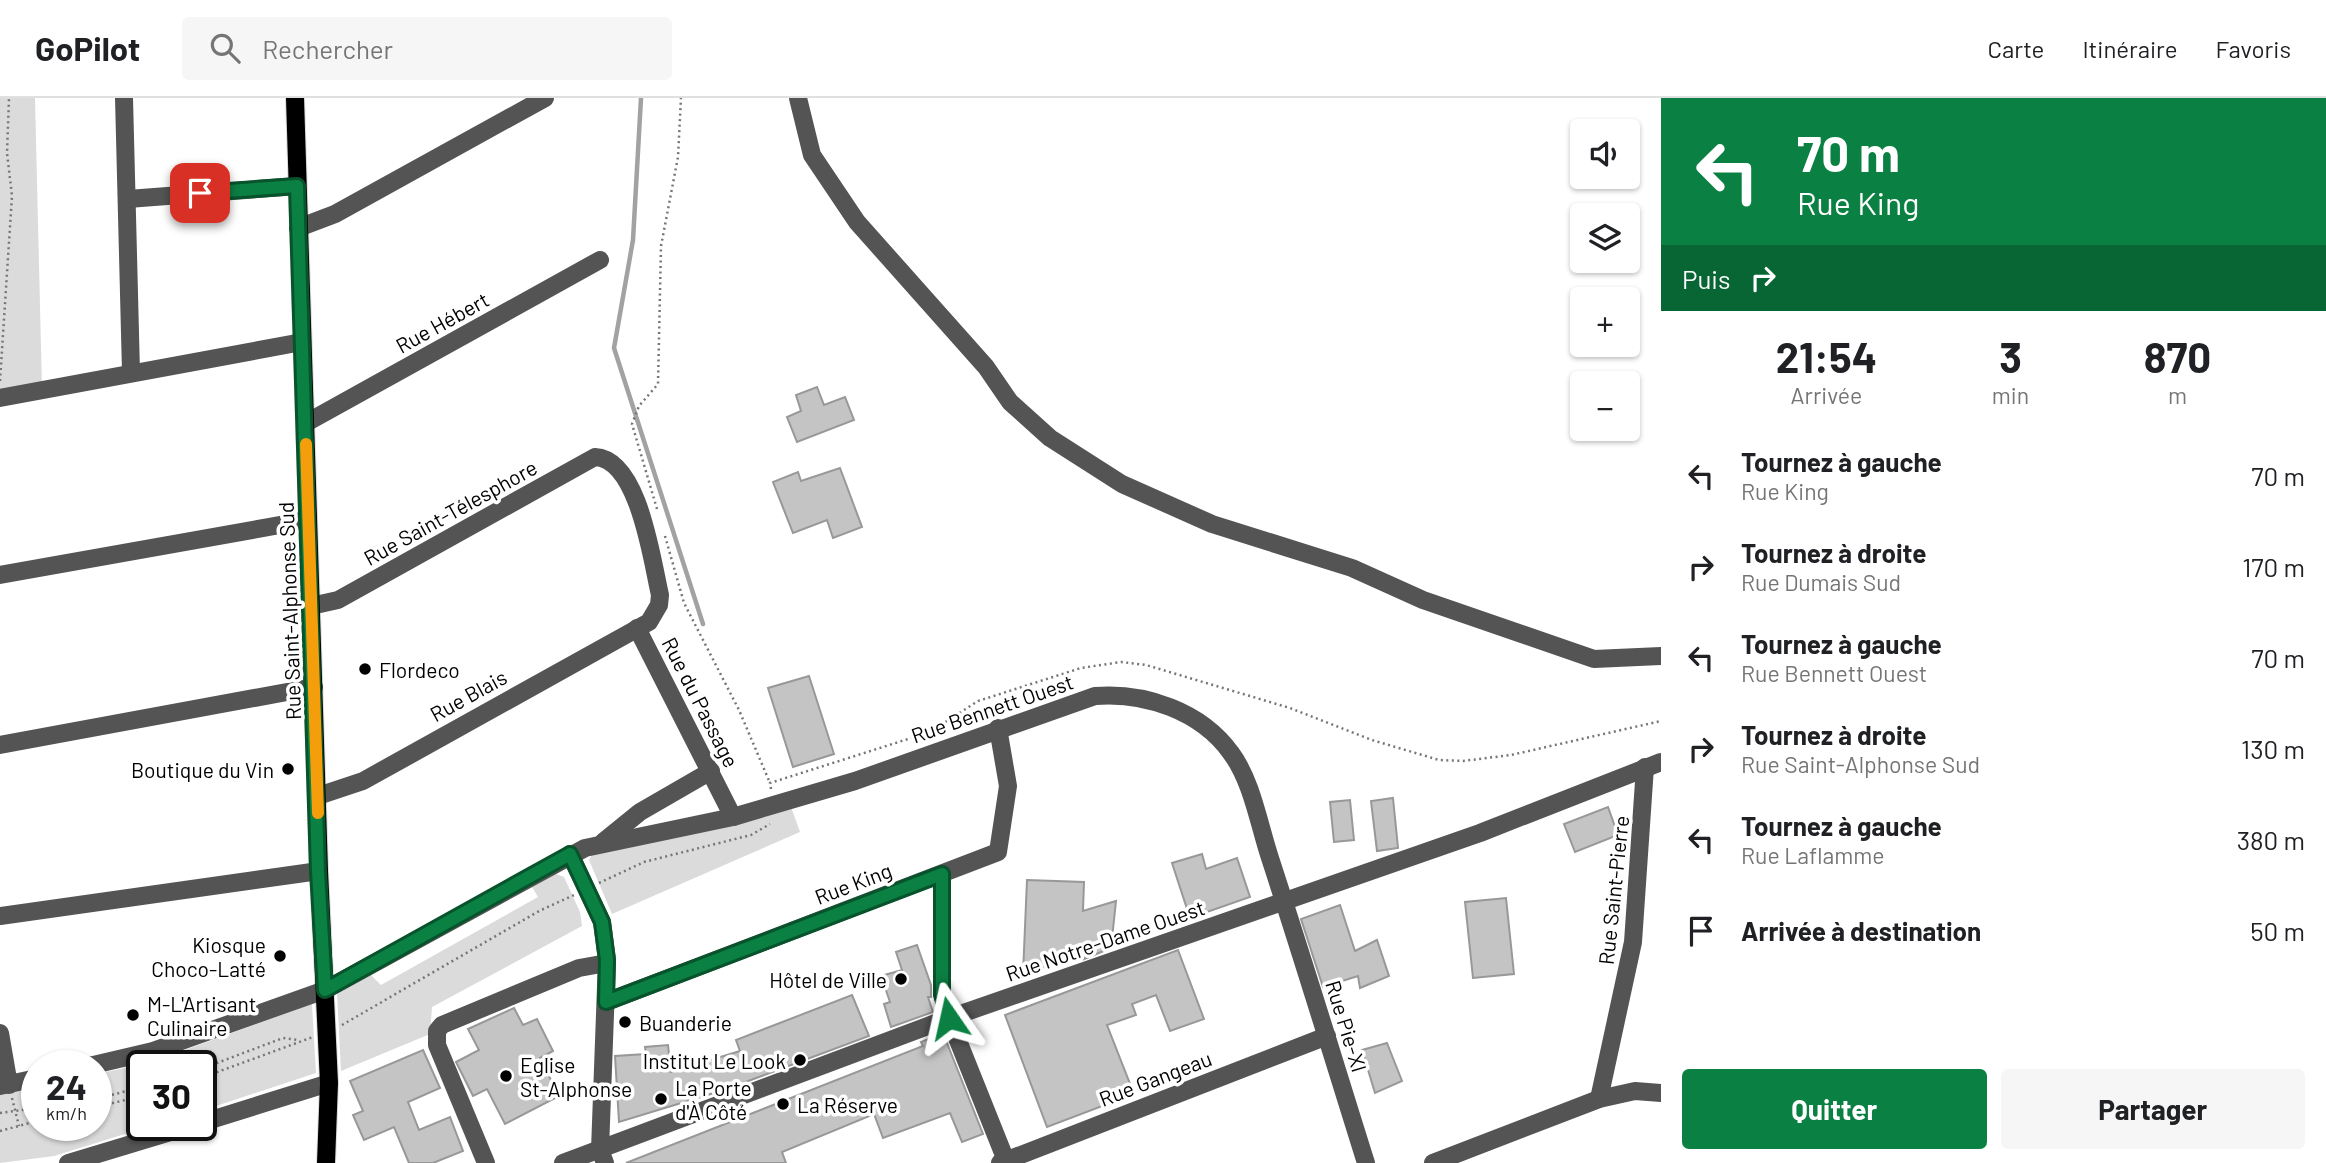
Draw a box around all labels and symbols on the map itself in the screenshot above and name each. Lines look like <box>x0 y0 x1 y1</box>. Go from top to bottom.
pin <box>170 163 230 223</box>
street label: Rue Hébert <box>391 286 493 358</box>
street label: Rue Saint-Télesphore <box>359 454 541 570</box>
street label: Rue Saint-Alphonse Sud <box>273 501 305 721</box>
street label: Rue du Passage <box>657 633 745 771</box>
place label: Flordeco <box>379 657 460 682</box>
marker: Flordeco <box>357 661 373 677</box>
street label: Rue Blais <box>425 664 511 726</box>
street label: Rue Bennett Ouest <box>908 669 1076 747</box>
place label: Boutique du Vin <box>131 757 274 782</box>
marker: Boutique du Vin <box>280 761 296 777</box>
street label: Rue Saint-Pierre <box>1593 814 1633 966</box>
street label: Rue King <box>811 857 895 909</box>
street label: Rue Notre-Dame Ouest <box>1002 894 1208 986</box>
place label: Kiosque Choco-Latté <box>151 932 266 981</box>
marker: Kiosque Choco-Latté <box>272 948 288 964</box>
place label: Hôtel de Ville <box>769 967 887 992</box>
marker: Hôtel de Ville <box>893 971 909 987</box>
street label: Rue Pie-XI <box>1321 977 1373 1075</box>
position arrow <box>912 981 986 1055</box>
place label: M-L'Artisant Culinaire <box>147 991 256 1040</box>
marker: M-L'Artisant Culinaire <box>125 1007 141 1023</box>
place label: Buanderie <box>639 1010 732 1035</box>
marker: Buanderie <box>617 1014 633 1030</box>
street label: Rue Gangeau <box>1095 1045 1215 1111</box>
place label: Institut Le Look <box>643 1048 786 1073</box>
speed limit sign: 30 <box>126 1050 217 1141</box>
place label: Eglise St-Alphonse <box>520 1052 632 1101</box>
marker: Institut Le Look <box>792 1052 808 1068</box>
marker: Eglise St-Alphonse <box>498 1068 514 1084</box>
place label: La Porte d'À Côté <box>675 1075 752 1124</box>
marker: La Porte d'À Côté <box>653 1091 669 1107</box>
place label: La Réserve <box>797 1092 898 1117</box>
marker: La Réserve <box>775 1096 791 1112</box>

